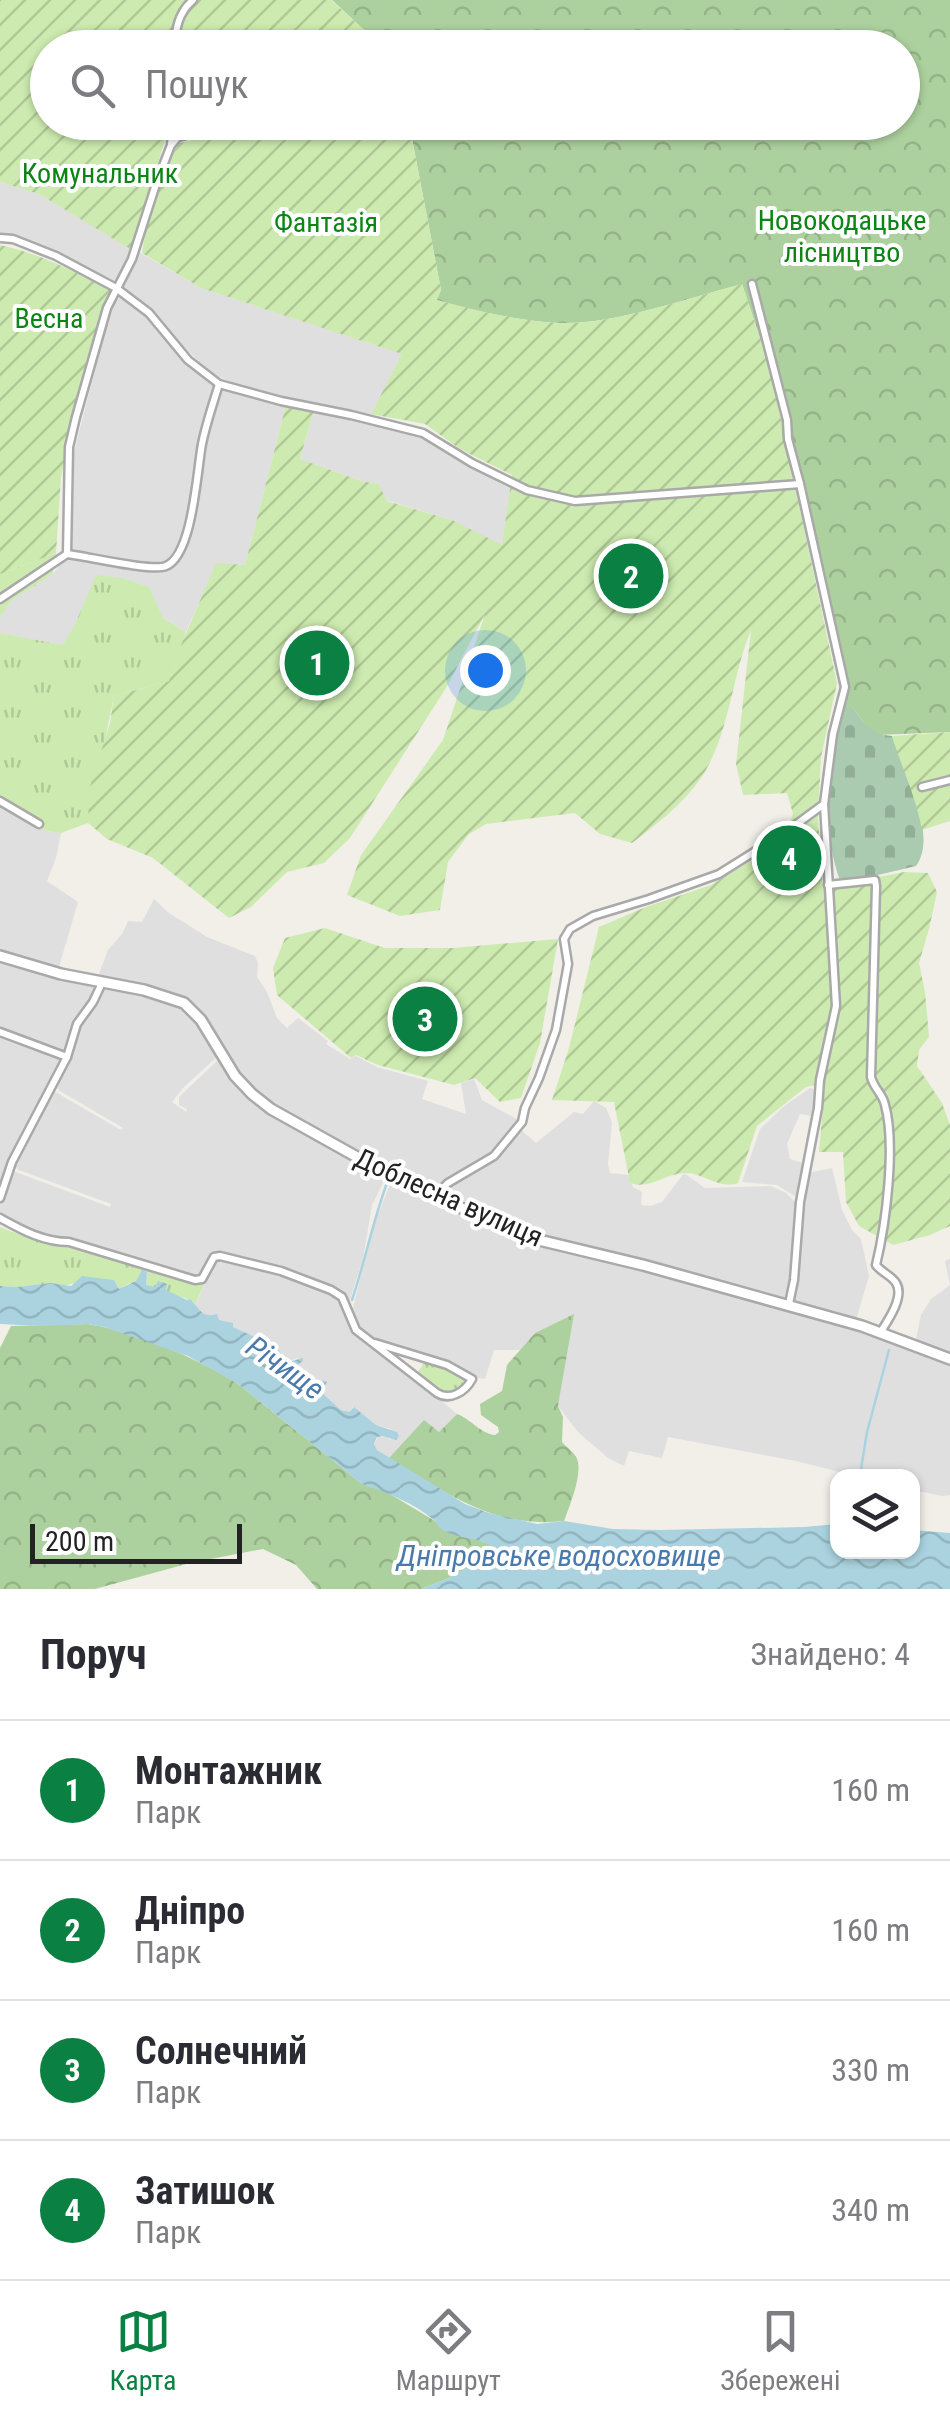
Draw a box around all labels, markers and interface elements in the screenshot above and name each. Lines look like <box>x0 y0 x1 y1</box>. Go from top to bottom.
search box <box>30 30 920 140</box>
icon: search <box>65 58 120 113</box>
text: Пошук <box>145 63 249 107</box>
park label: Комунальник <box>22 157 178 190</box>
park label: Новокодацьке лісництво <box>758 204 926 269</box>
park label: Фантазія <box>274 206 378 239</box>
park label: Весна <box>14 302 84 335</box>
pin: 2 <box>598 538 664 614</box>
pin: 1 <box>284 626 350 700</box>
your location <box>460 645 511 696</box>
pin: 4 <box>756 820 822 896</box>
pin: 3 <box>392 982 458 1056</box>
street label: Доблесна вулиця <box>350 1141 548 1254</box>
water label: Річище <box>240 1328 331 1407</box>
map controls <box>830 1469 920 1559</box>
button: layers <box>830 1469 920 1559</box>
scale bar <box>30 1519 242 1564</box>
text: 200 m <box>45 1525 114 1558</box>
water label: Дніпровське водосховище <box>395 1538 721 1573</box>
text: Поруч <box>40 1630 147 1679</box>
text: Знайдено: 4 <box>750 1635 910 1673</box>
text: Монтажник <box>135 1749 322 1793</box>
text: 1 <box>64 1771 81 1809</box>
text: 160 m <box>831 1771 910 1809</box>
text: Парк <box>135 1793 201 1831</box>
text: Дніпро <box>135 1889 245 1933</box>
text: 2 <box>64 1911 81 1949</box>
text: 160 m <box>831 1911 910 1949</box>
text: Парк <box>135 1933 201 1971</box>
text: Солнечний <box>135 2029 307 2073</box>
text: 3 <box>64 2051 81 2089</box>
text: 330 m <box>831 2051 910 2089</box>
text: Парк <box>135 2073 201 2111</box>
text: Затишок <box>135 2169 275 2213</box>
text: 4 <box>64 2191 81 2229</box>
text: 340 m <box>831 2191 910 2229</box>
text: Парк <box>135 2213 201 2251</box>
tab: Карта <box>110 2304 177 2397</box>
tab: Маршрут <box>396 2304 501 2397</box>
tab: Збережені <box>720 2304 840 2397</box>

